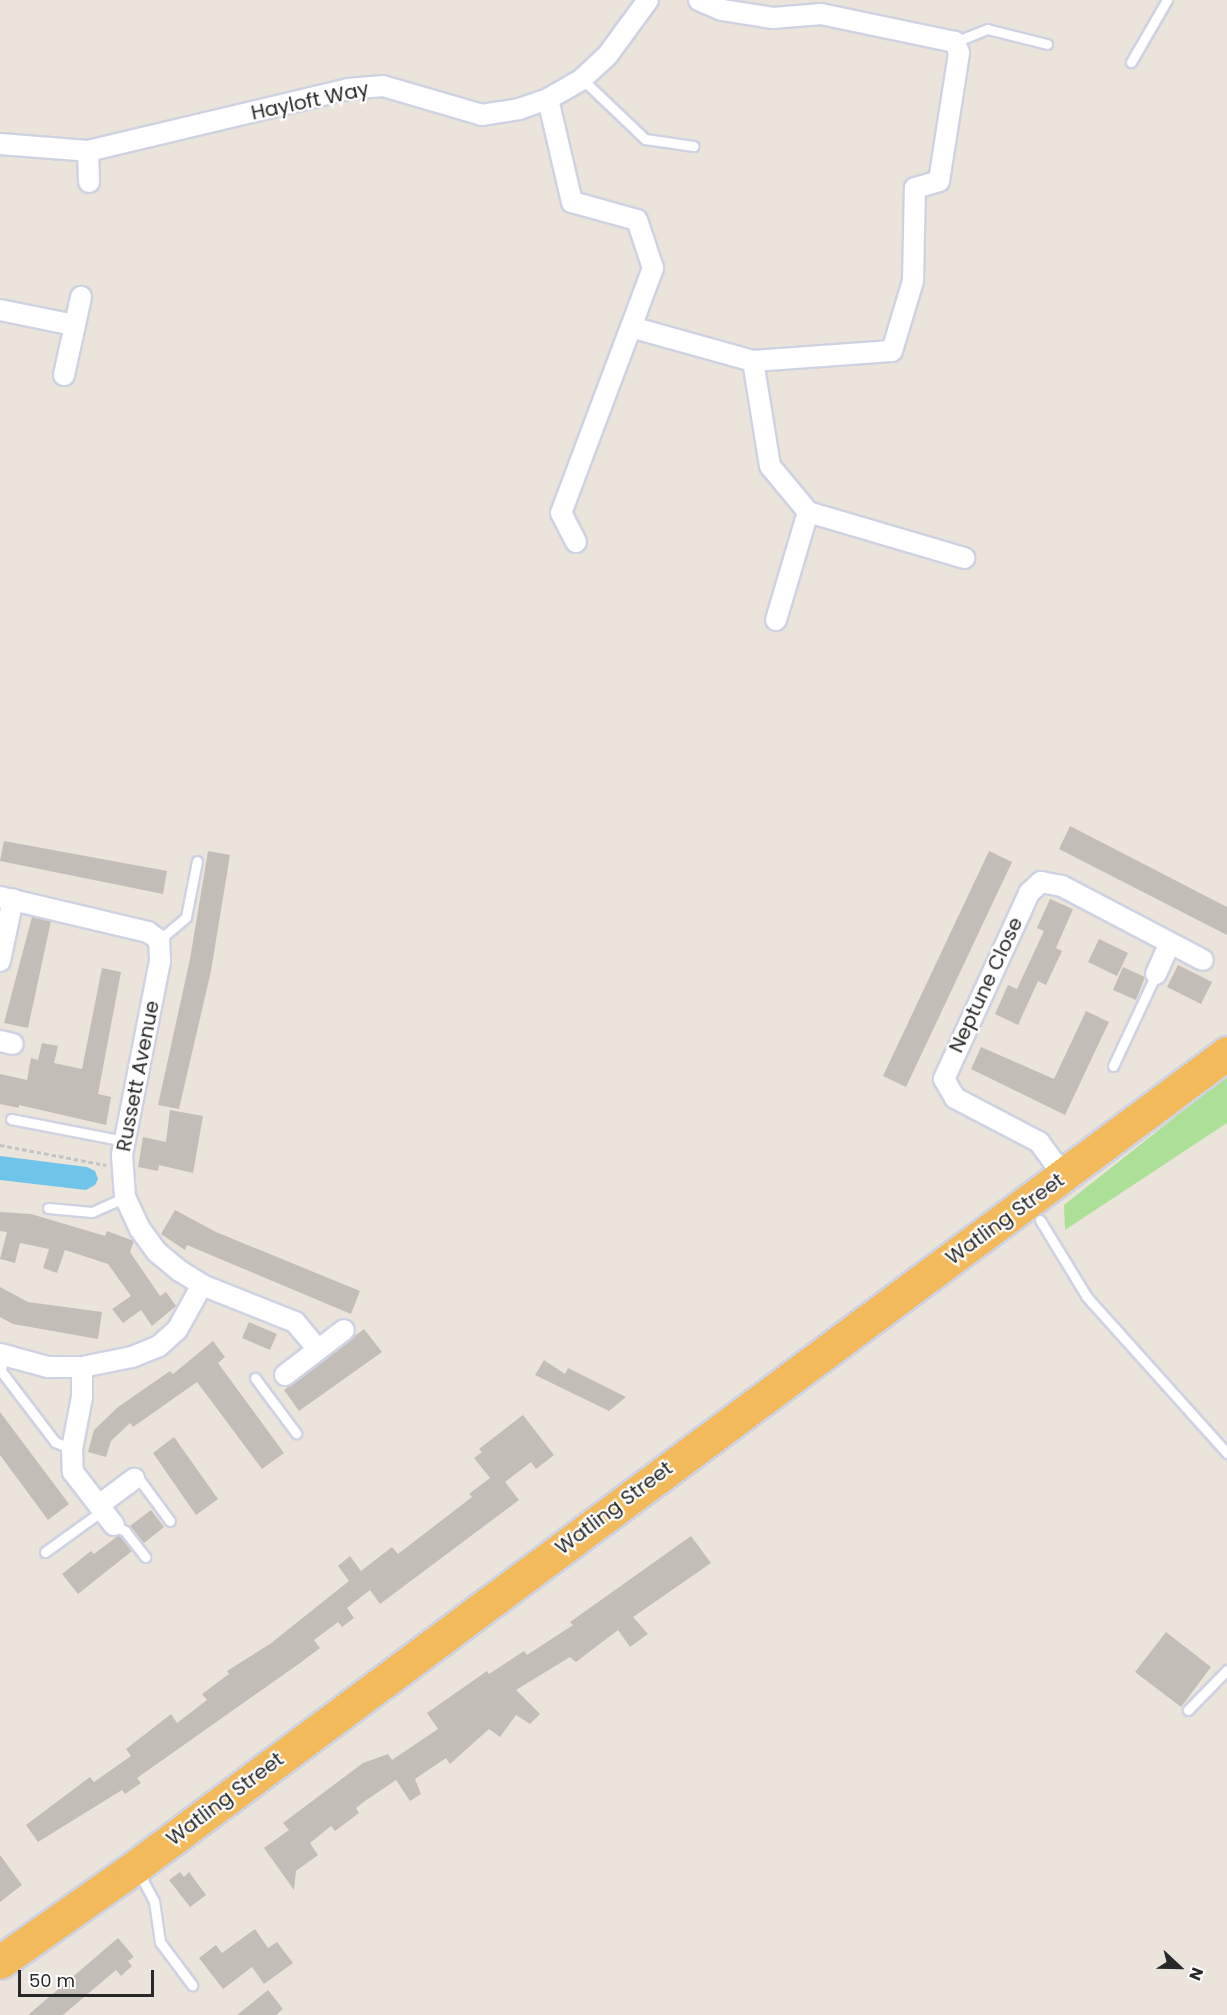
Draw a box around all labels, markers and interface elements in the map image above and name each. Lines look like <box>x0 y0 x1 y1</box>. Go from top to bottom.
street label: Hayloft Way <box>249 77 371 125</box>
street label: Neptune Close <box>944 913 1028 1057</box>
street label: Russett Avenue <box>112 998 164 1154</box>
street label: Watling Street <box>941 1168 1069 1270</box>
street label: Watling Street <box>551 1456 677 1560</box>
street label: Watling Street <box>162 1747 288 1851</box>
north arrow <box>1149 1937 1209 1997</box>
scale bar <box>21 1958 158 1996</box>
text: N <box>1183 1964 1209 1984</box>
text: 50 m <box>29 1968 75 1993</box>

